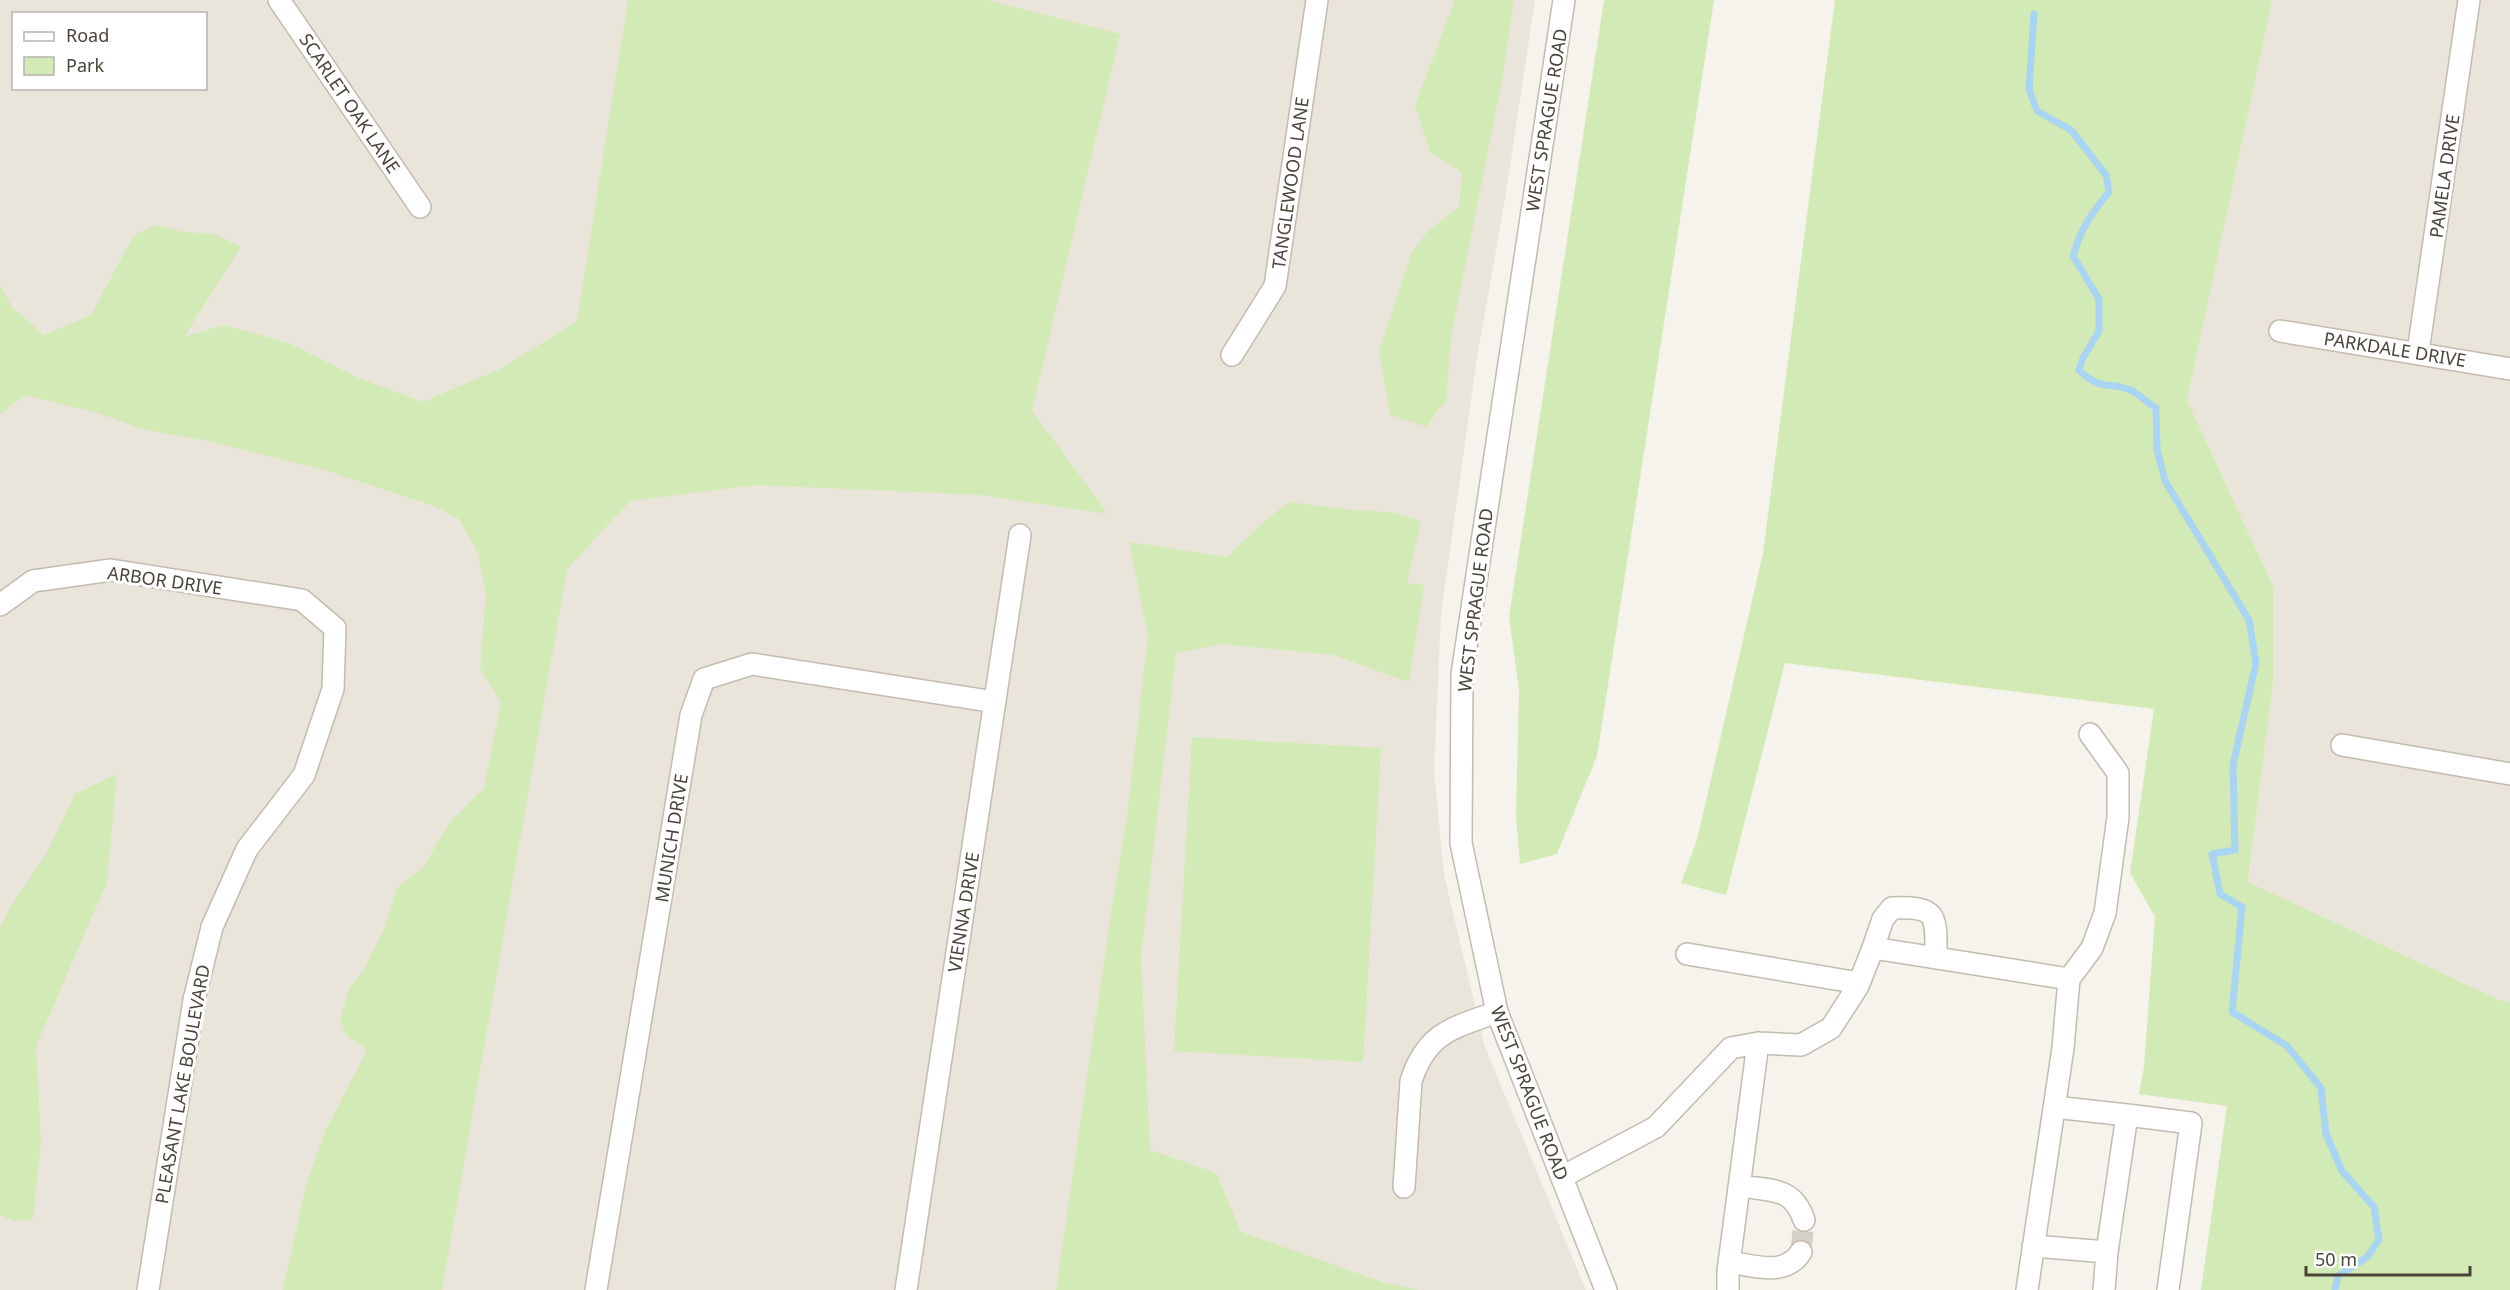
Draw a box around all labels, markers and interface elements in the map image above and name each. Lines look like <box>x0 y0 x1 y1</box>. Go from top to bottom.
legend <box>12 12 207 90</box>
text: Road <box>66 23 109 47</box>
street label: WEST SPRAGUE ROAD <box>1520 27 1572 213</box>
street label: SCARLET OAK LANE <box>294 28 406 178</box>
text: Park <box>66 53 104 77</box>
street label: TANGLEWOOD LANE <box>1266 95 1314 271</box>
street label: PAMELA DRIVE <box>2423 113 2465 239</box>
street label: PARKDALE DRIVE <box>2322 326 2468 372</box>
street label: WEST SPRAGUE ROAD <box>1452 507 1498 693</box>
street label: ARBOR DRIVE <box>106 560 224 600</box>
street label: MUNICH DRIVE <box>649 772 693 904</box>
street label: VIENNA DRIVE <box>942 850 984 974</box>
street label: PLEASANT LAKE BOULEVARD <box>149 962 215 1206</box>
street label: WEST SPRAGUE ROAD <box>1486 1002 1574 1184</box>
scale bar <box>2306 1239 2470 1277</box>
text: 50 m <box>2315 1247 2357 1271</box>

